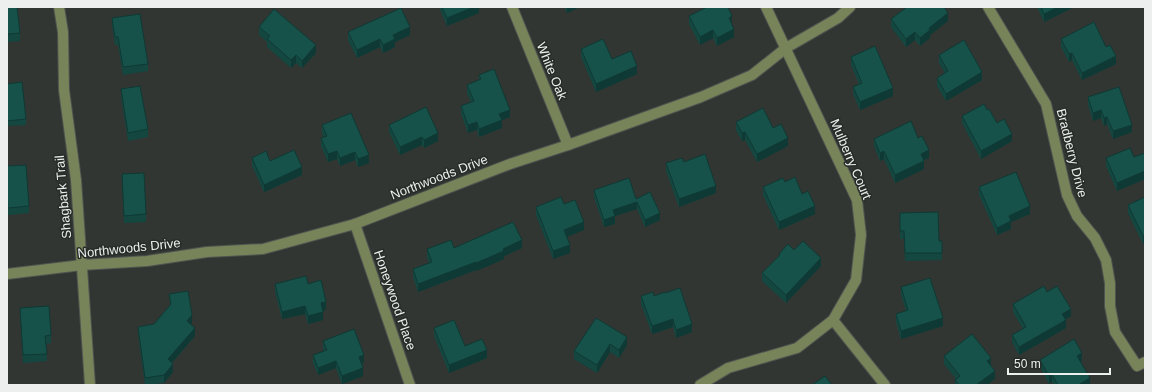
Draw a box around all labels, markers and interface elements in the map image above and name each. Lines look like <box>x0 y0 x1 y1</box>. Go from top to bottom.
street label: White Oak <box>534 40 571 102</box>
street label: Bradberry Drive <box>1054 107 1090 199</box>
street label: Mulberry Court <box>827 117 875 202</box>
street label: Northwoods Drive <box>388 151 490 203</box>
street label: Shagbark Trail <box>52 154 74 239</box>
street label: Northwoods Drive <box>77 235 181 261</box>
street label: Honeywood Place <box>371 248 419 352</box>
scale bar <box>1008 350 1110 376</box>
text: 50 m <box>1014 357 1041 371</box>

